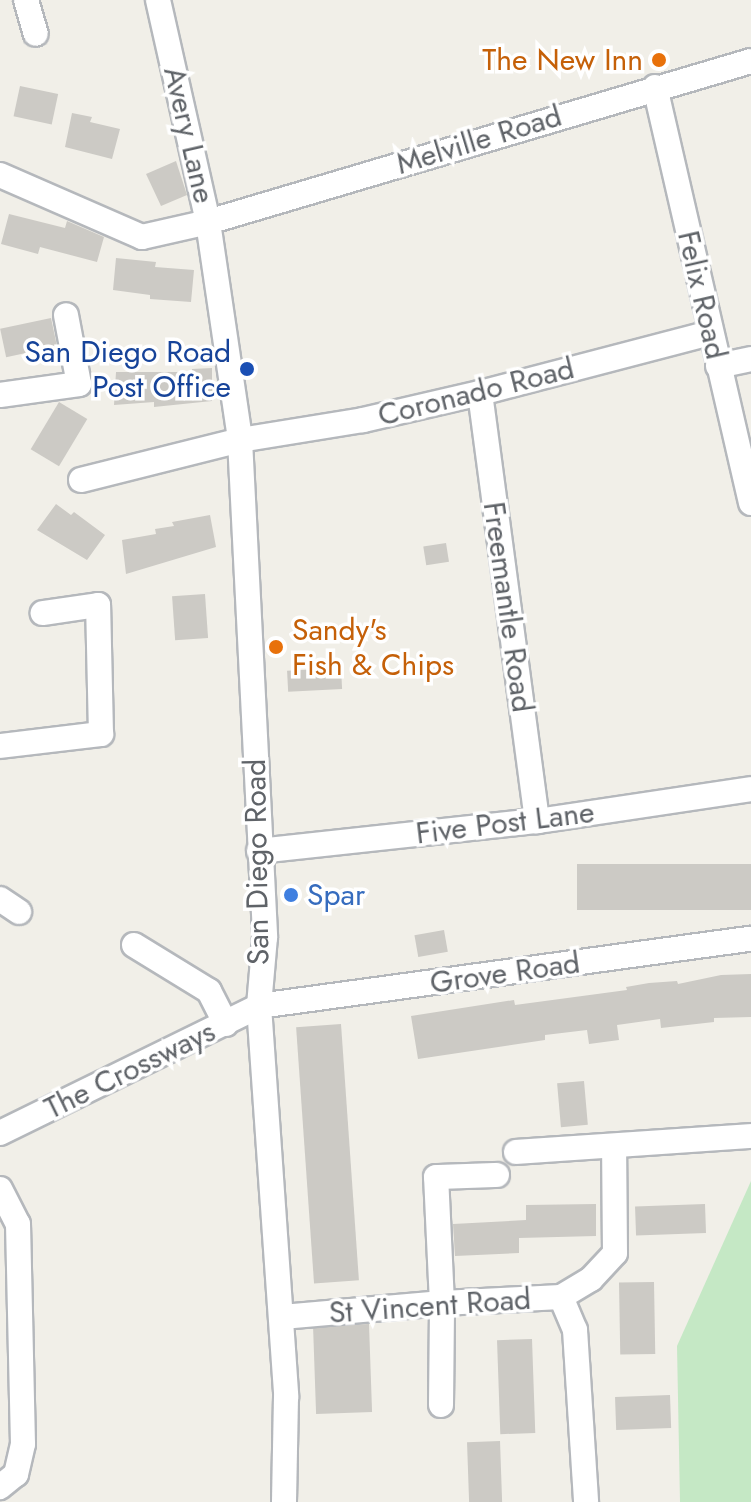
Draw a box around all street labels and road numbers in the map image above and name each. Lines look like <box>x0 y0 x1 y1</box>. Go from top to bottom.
street label: Avery Lane <box>156 63 222 207</box>
street label: Melville Road <box>392 98 566 182</box>
street label: Felix Road <box>670 227 734 363</box>
street label: Coronado Road <box>374 350 578 434</box>
street label: Freemantle Road <box>475 500 541 714</box>
street label: San Diego Road <box>237 758 277 966</box>
street label: Five Post Lane <box>414 794 596 852</box>
street label: Grove Road <box>428 945 582 1001</box>
street label: The Crossways <box>39 1013 221 1127</box>
street label: St Vincent Road <box>328 1281 532 1331</box>

